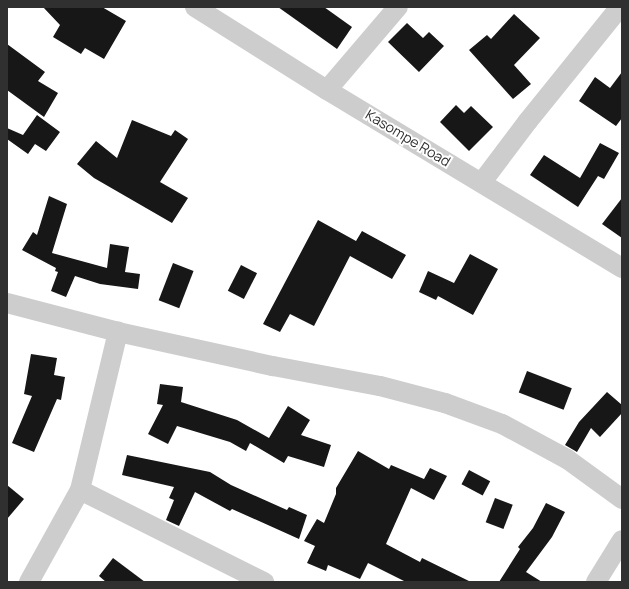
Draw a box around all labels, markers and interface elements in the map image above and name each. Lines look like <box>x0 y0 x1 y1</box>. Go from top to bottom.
street label: Kasompe Road <box>363 106 453 170</box>

